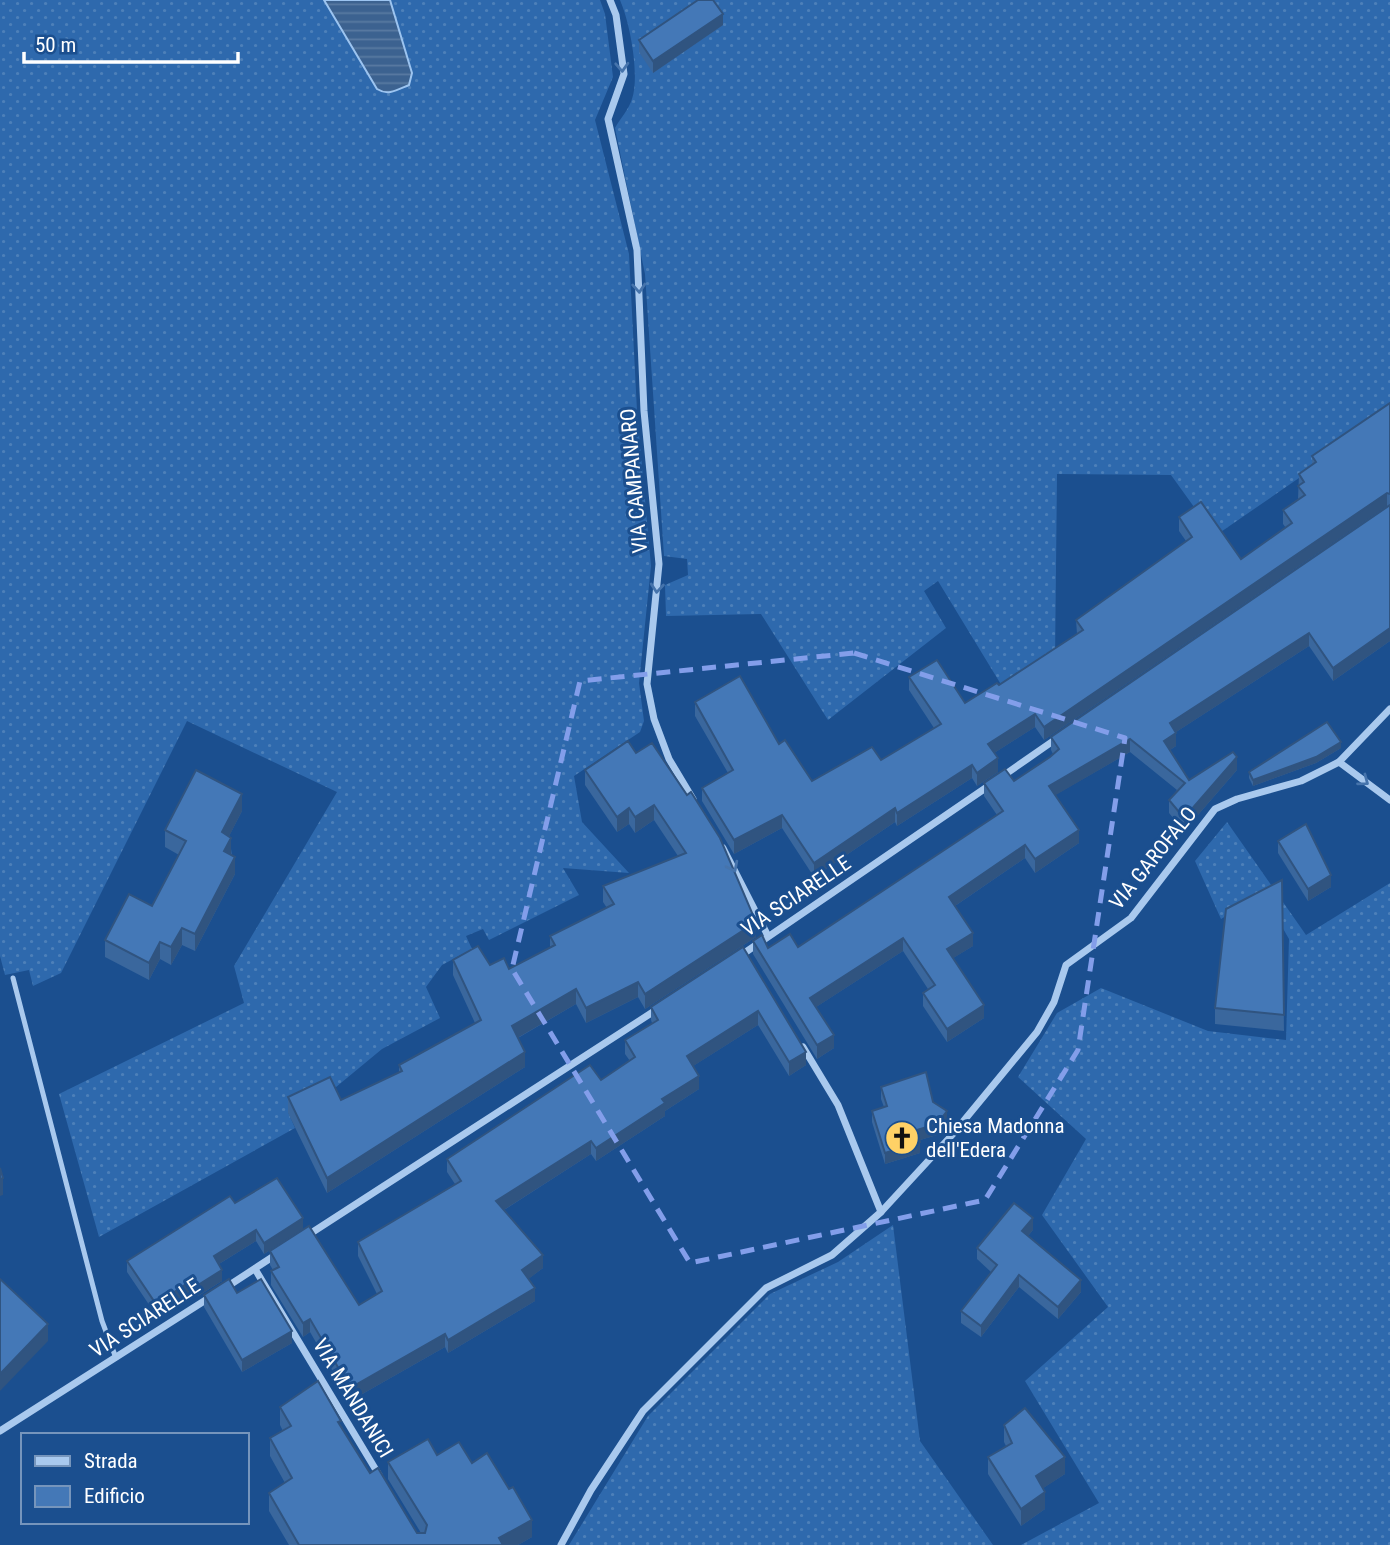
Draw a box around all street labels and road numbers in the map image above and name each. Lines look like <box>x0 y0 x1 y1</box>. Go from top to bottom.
street label: VIA CAMPANARO <box>616 408 652 554</box>
street label: VIA GAROFALO <box>1104 802 1202 914</box>
street label: VIA SCIARELLE <box>737 851 855 941</box>
street label: VIA SCIARELLE <box>85 1273 205 1363</box>
street label: VIA MANDANICI <box>308 1334 398 1462</box>

